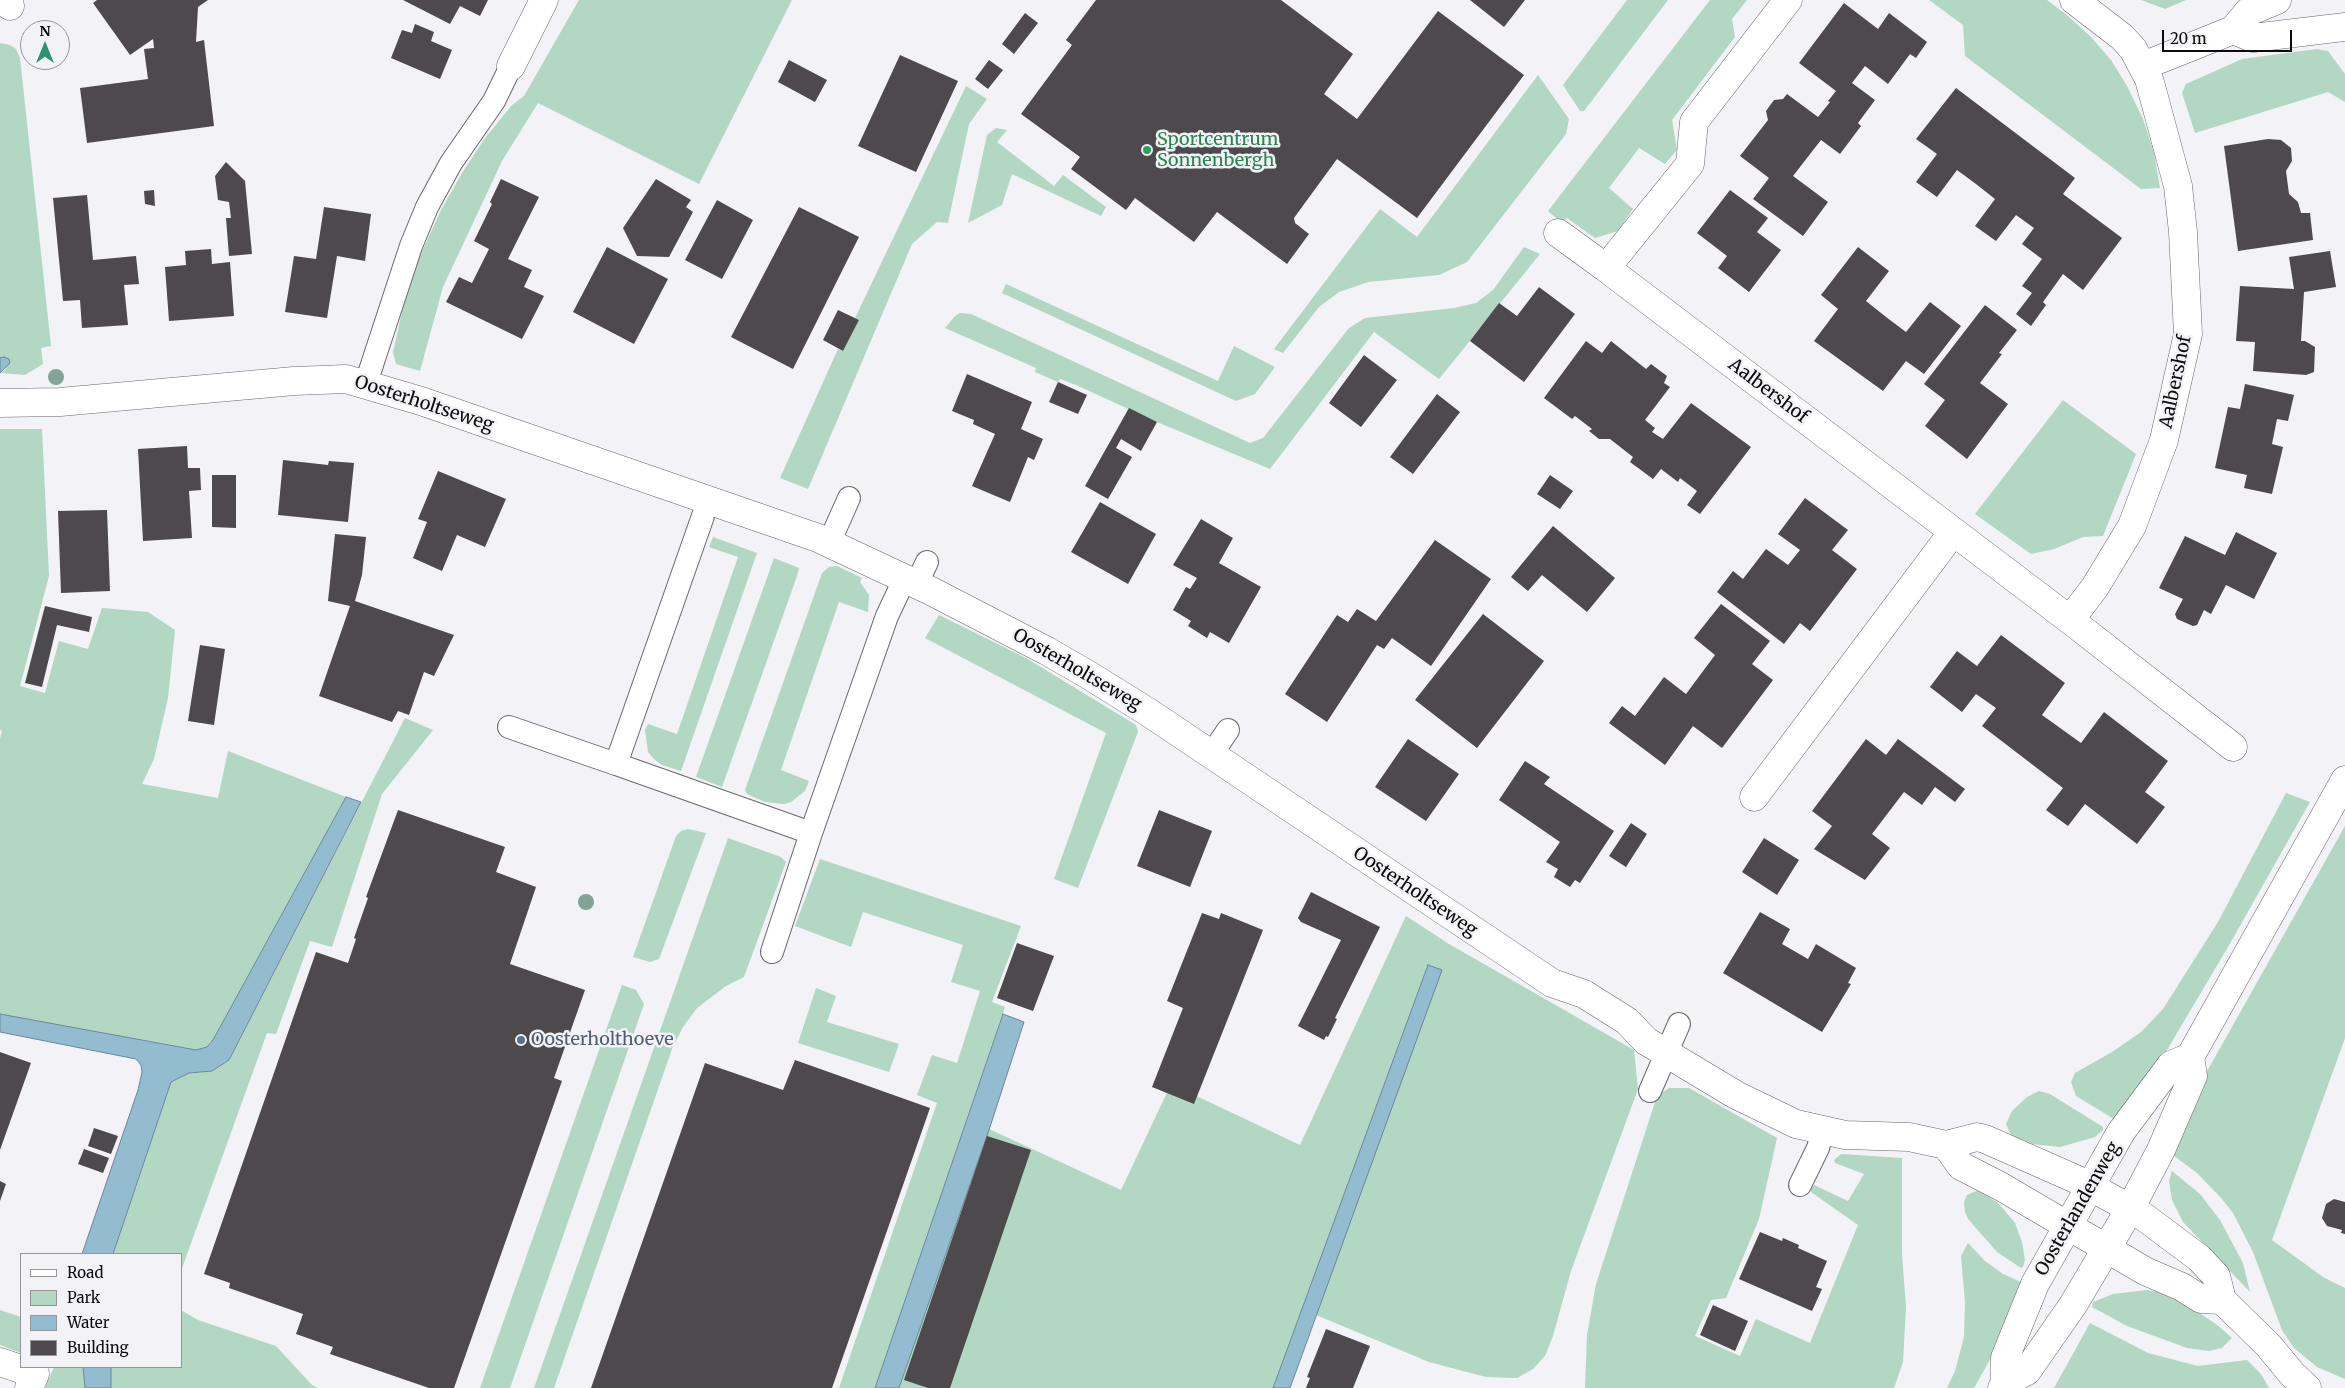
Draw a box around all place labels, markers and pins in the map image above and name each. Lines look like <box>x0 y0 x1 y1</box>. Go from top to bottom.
place label: Sportcentrum Sonnenbergh <box>1157 129 1278 172</box>
marker: Sportcentrum Sonnenbergh <box>1141 144 1153 156</box>
place label: Oosterholthoeve <box>531 1029 674 1051</box>
marker: Oosterholthoeve <box>515 1034 527 1046</box>

